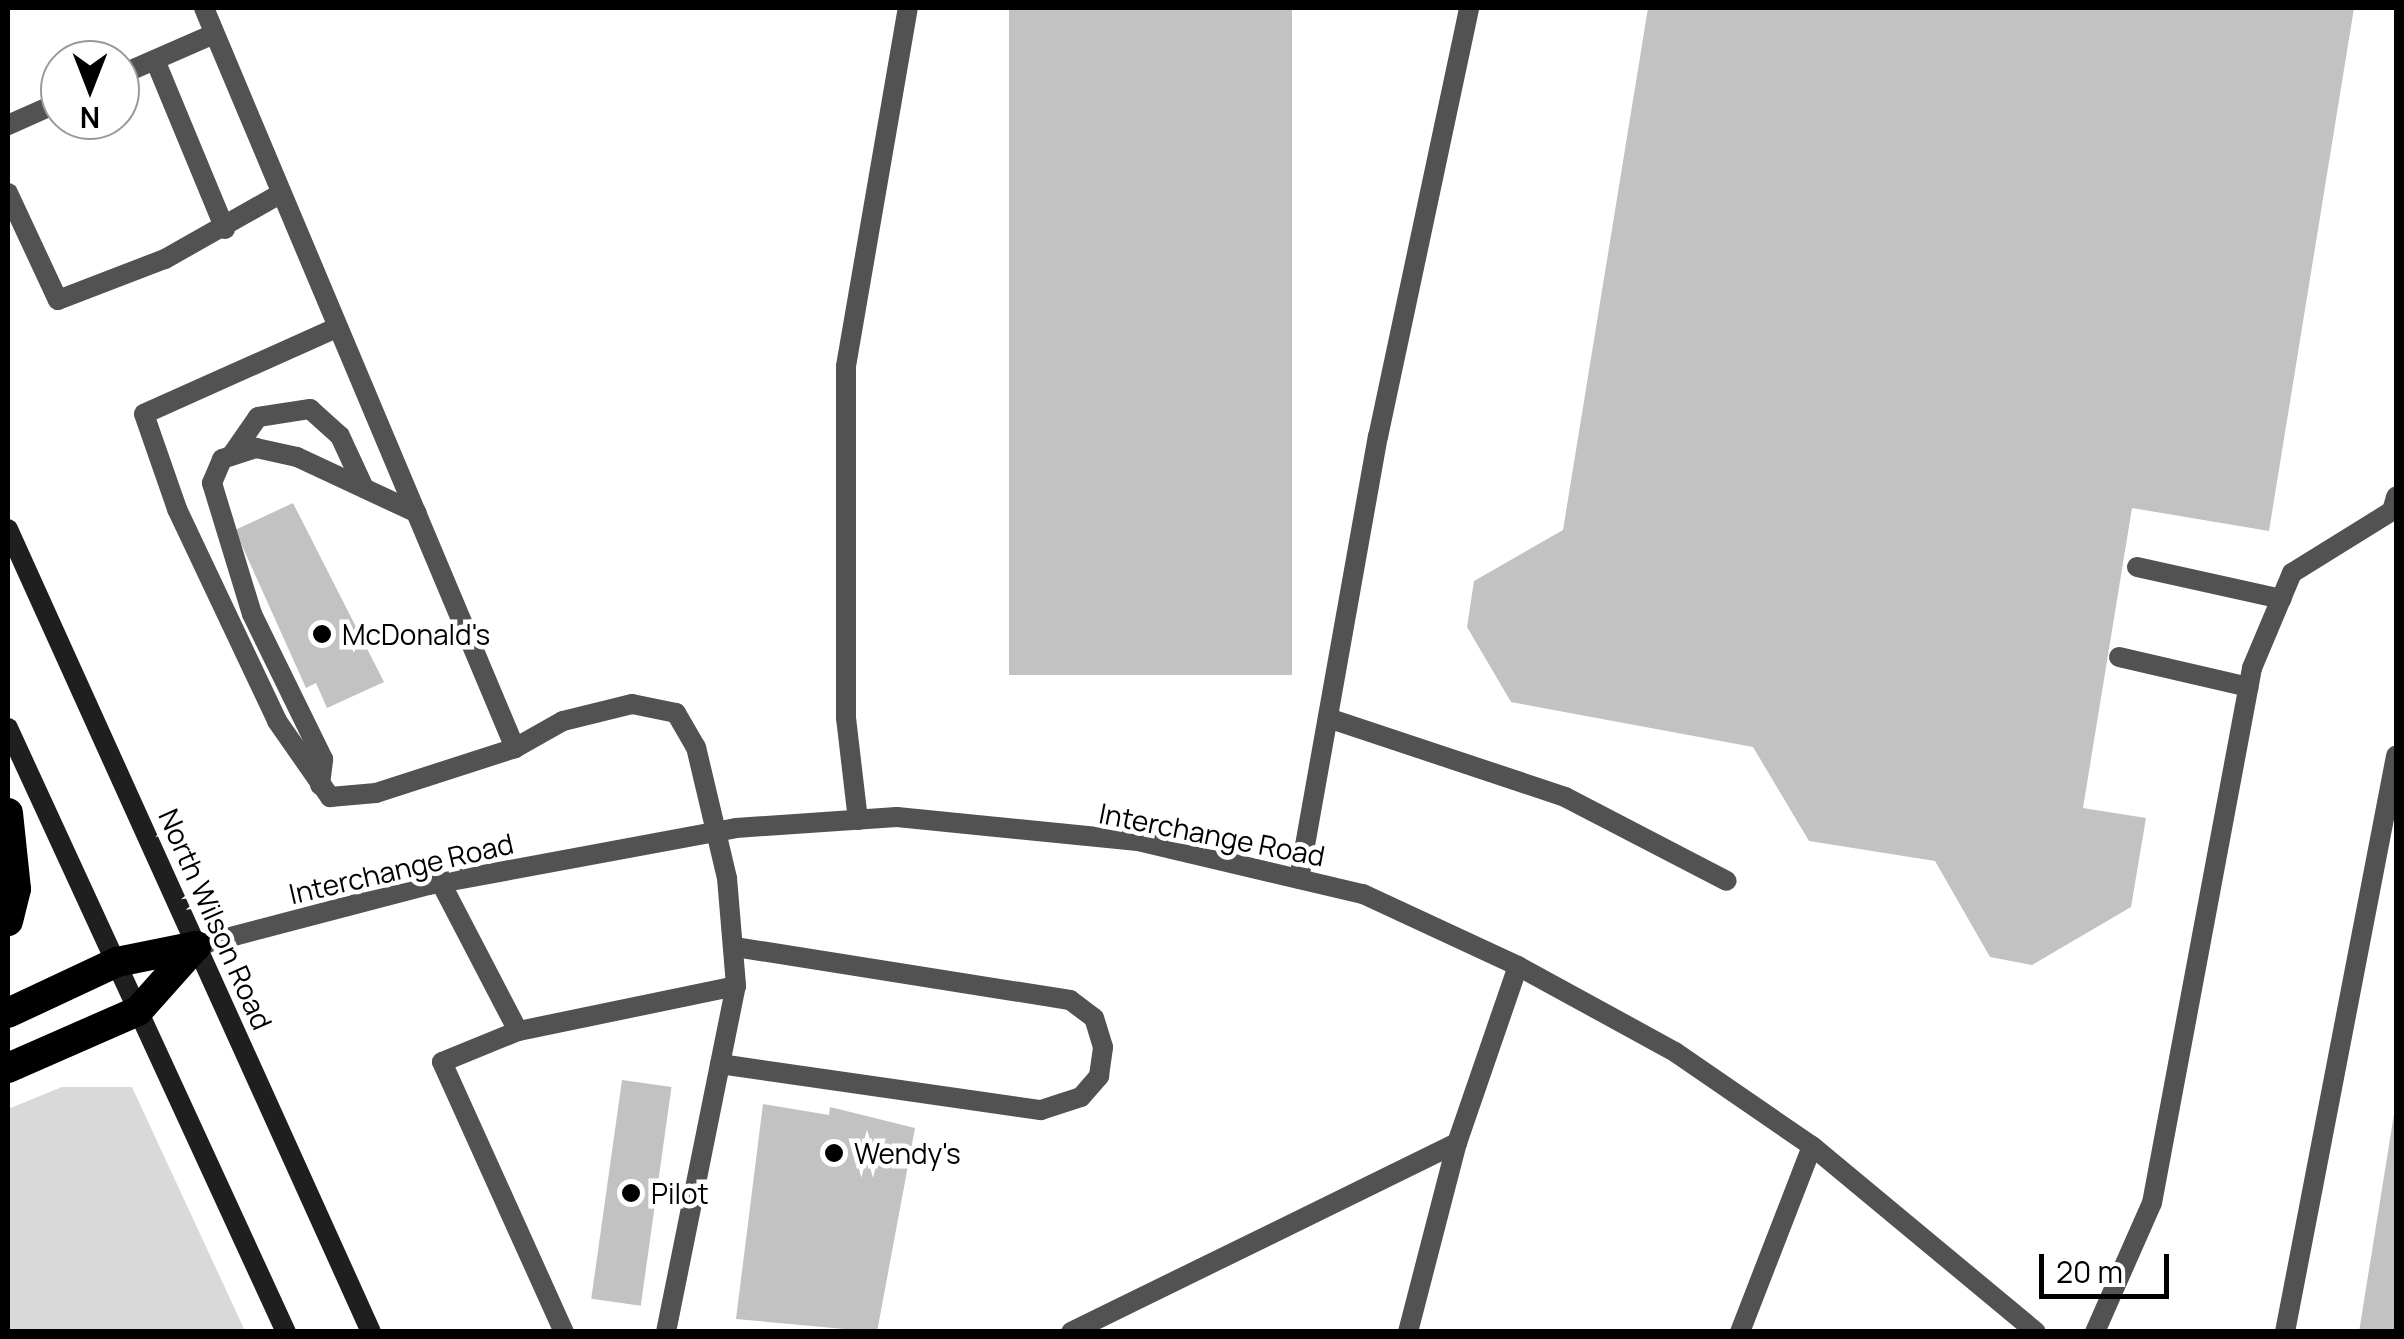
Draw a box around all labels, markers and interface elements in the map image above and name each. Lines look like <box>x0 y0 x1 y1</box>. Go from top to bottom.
north arrow <box>40 40 140 140</box>
text: N <box>80 99 100 137</box>
place label: McDonald's <box>342 617 490 651</box>
marker: McDonald's <box>311 623 333 645</box>
street label: Interchange Road <box>1096 796 1328 872</box>
street label: North Wilson Road <box>152 804 280 1034</box>
street label: Interchange Road <box>286 826 516 910</box>
place label: Wendy's <box>854 1136 961 1170</box>
marker: Wendy's <box>823 1142 845 1164</box>
place label: Pilot <box>651 1176 709 1210</box>
marker: Pilot <box>620 1182 642 1204</box>
scale bar <box>2044 1234 2174 1296</box>
text: 20 m <box>2056 1251 2123 1292</box>

